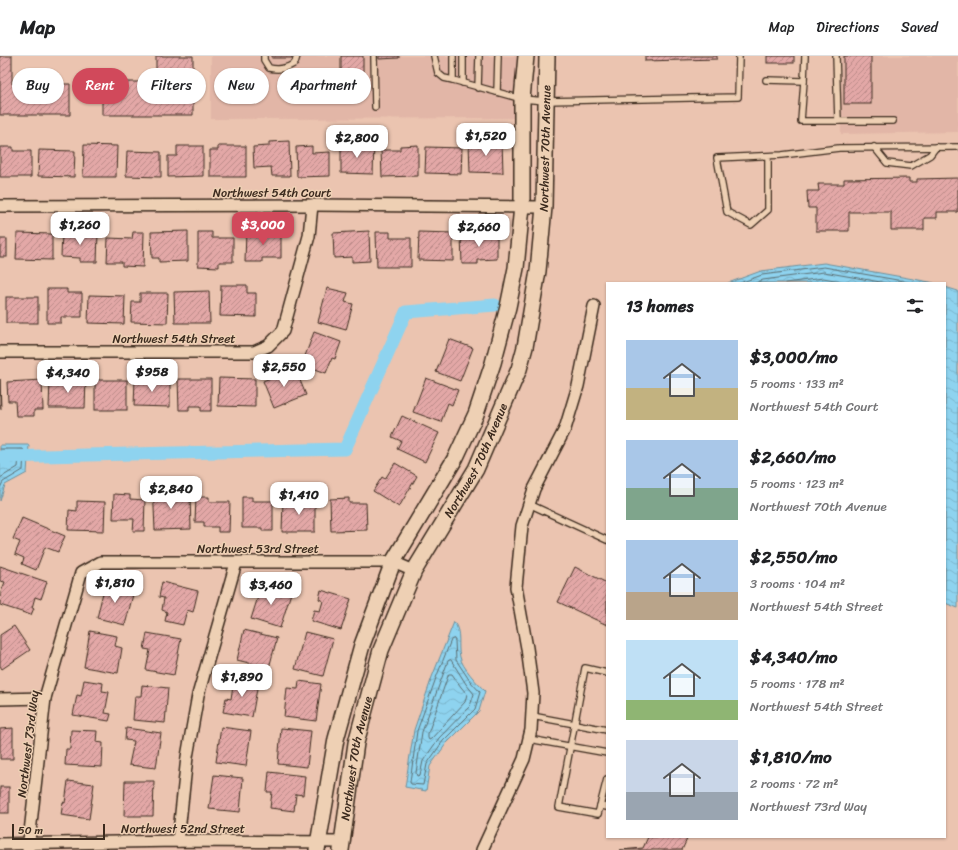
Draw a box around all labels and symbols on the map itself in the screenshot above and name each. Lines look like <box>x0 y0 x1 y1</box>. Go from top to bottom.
street label: Northwest 70th Avenue <box>533 85 557 213</box>
pin: $1,520 <box>453 123 519 157</box>
pin: $2,800 <box>324 125 390 159</box>
street label: Northwest 54th Court <box>213 182 331 204</box>
pin: $1,260 <box>47 212 113 246</box>
pin: $3,000 <box>230 212 296 246</box>
pin: $2,660 <box>446 214 512 248</box>
street label: Northwest 54th Street <box>112 328 236 350</box>
pin: $2,550 <box>251 354 317 388</box>
pin: $958 <box>128 359 176 393</box>
pin: $4,340 <box>35 360 101 394</box>
street label: Northwest 70th Avenue <box>438 399 514 522</box>
pin: $2,840 <box>138 476 204 510</box>
pin: $1,410 <box>266 482 332 516</box>
street label: Northwest 53rd Street <box>197 538 319 560</box>
pin: $1,810 <box>82 570 148 604</box>
pin: $3,460 <box>238 572 304 606</box>
pin: $1,890 <box>209 664 275 698</box>
street label: Northwest 73rd Way <box>10 688 46 799</box>
street label: Northwest 70th Avenue <box>334 693 379 822</box>
street label: Northwest 52nd Street <box>121 818 245 840</box>
scale bar <box>12 822 105 841</box>

